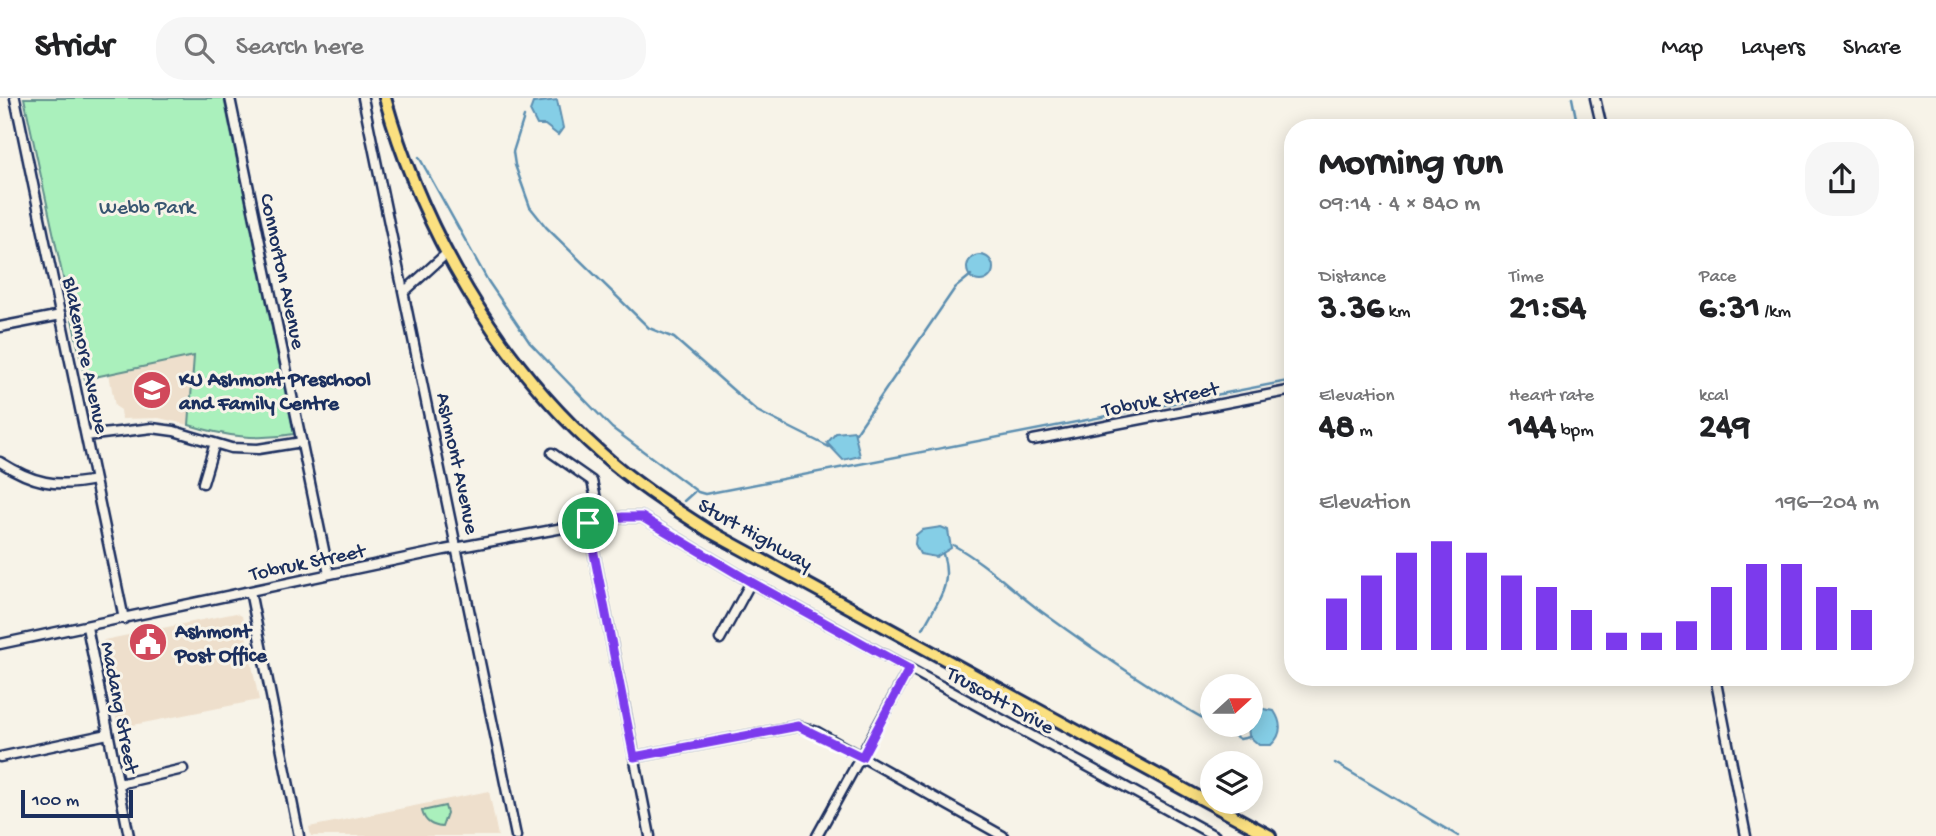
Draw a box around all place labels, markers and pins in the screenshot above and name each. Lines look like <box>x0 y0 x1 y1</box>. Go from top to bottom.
school or university icon: KU Ashmont Preschool and Family Centre <box>131 369 173 411</box>
place label: KU Ashmont Preschool and Family Centre <box>178 369 371 418</box>
pin <box>558 493 618 553</box>
public building icon: Ashmont Post Office <box>127 621 169 663</box>
place label: Ashmont Post Office <box>174 621 268 670</box>

